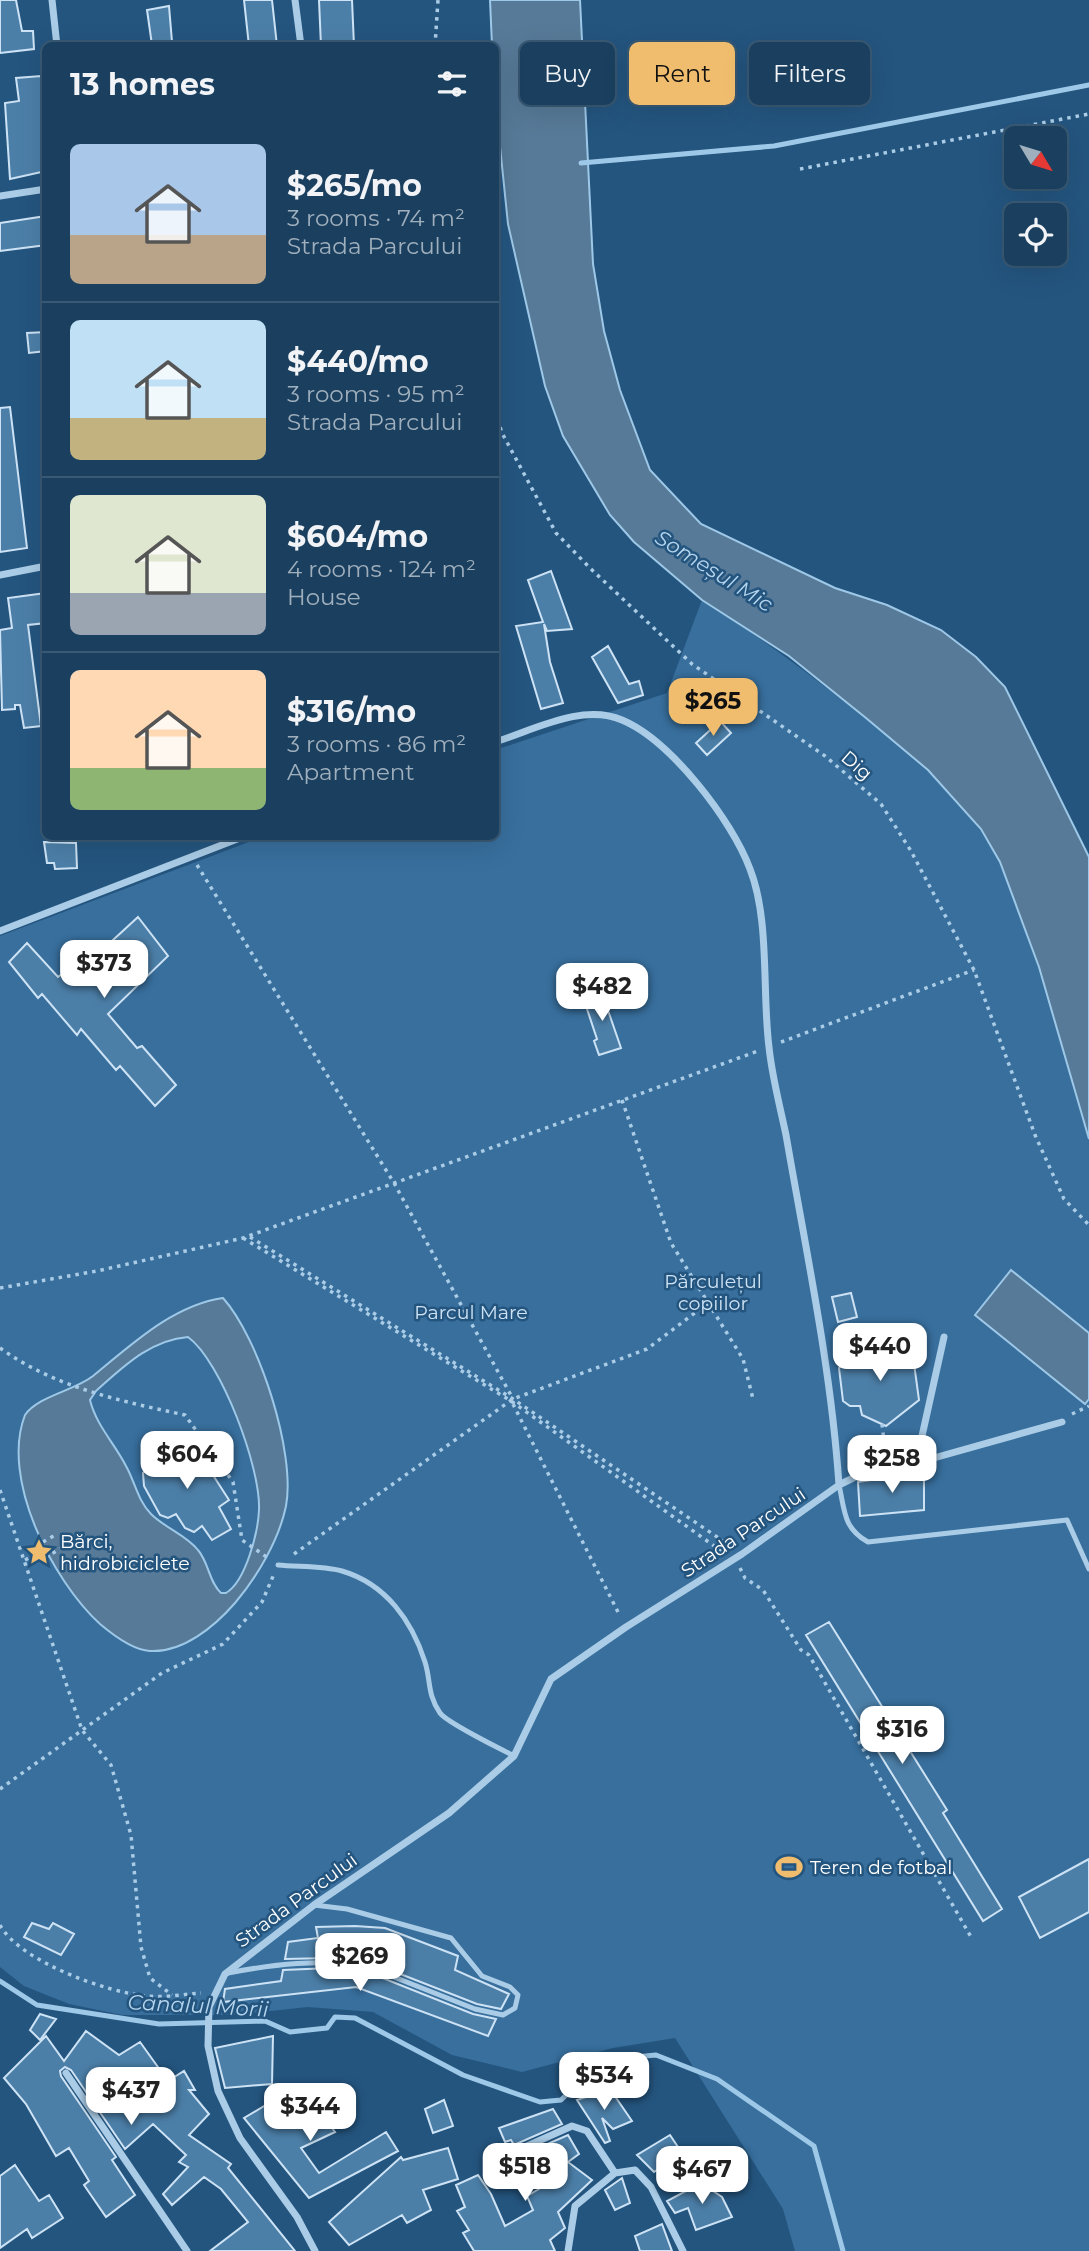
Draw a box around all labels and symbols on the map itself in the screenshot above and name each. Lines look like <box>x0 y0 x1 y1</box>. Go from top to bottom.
north arrow <box>1004 126 1068 189</box>
water label: Someșul Mic <box>650 524 778 618</box>
pin: $265 <box>672 678 754 738</box>
street label: Dig <box>836 746 877 785</box>
pin: $373 <box>63 940 145 1000</box>
pin: $482 <box>561 964 643 1023</box>
park label: Părculețul copiilor <box>664 1270 762 1315</box>
park label: Parcul Mare <box>414 1301 528 1324</box>
pin: $440 <box>839 1324 921 1383</box>
pin: $604 <box>146 1432 228 1491</box>
pin: $258 <box>851 1436 933 1495</box>
street label: Strada Parcului <box>677 1482 810 1582</box>
place label: Bărci, hidrobiciclete <box>60 1530 190 1575</box>
place icon: Bărci, hidrobiciclete <box>24 1537 54 1567</box>
pin: $316 <box>861 1706 943 1766</box>
street label: Strada Parcului <box>231 1849 362 1952</box>
sports icon: Teren de fotbal <box>774 1852 804 1882</box>
place label: Teren de fotbal <box>810 1856 952 1879</box>
pin: $269 <box>319 1934 401 1993</box>
water label: Canalul Morii <box>127 1989 269 2022</box>
pin: $534 <box>563 2052 645 2112</box>
pin: $437 <box>90 2068 172 2127</box>
pin: $344 <box>269 2084 351 2143</box>
pin: $518 <box>484 2144 566 2203</box>
pin: $467 <box>661 2146 743 2206</box>

